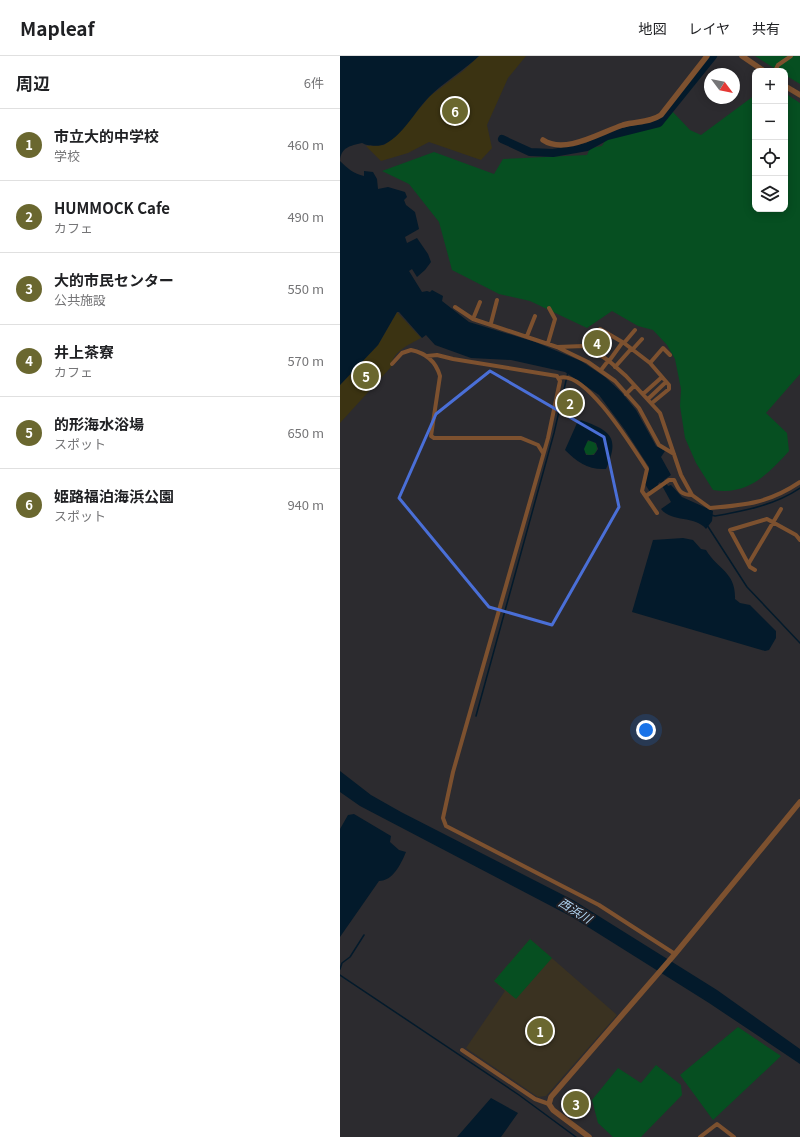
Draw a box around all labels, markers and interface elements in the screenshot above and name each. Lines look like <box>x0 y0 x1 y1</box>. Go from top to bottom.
text: Mapleaf <box>20 14 95 41</box>
text: 地図 <box>638 18 666 38</box>
text: レイヤ <box>688 18 730 38</box>
text: 共有 <box>752 18 780 38</box>
north arrow <box>704 68 740 104</box>
map controls <box>752 68 788 212</box>
button: + <box>752 68 788 104</box>
text: 周辺 <box>16 70 50 95</box>
text: 6件 <box>304 73 324 92</box>
pin: 6 <box>442 96 468 126</box>
button: − <box>752 104 788 140</box>
text: 市立大的中学校 <box>54 125 159 146</box>
text: 1 <box>25 135 33 154</box>
text: 460 m <box>287 135 324 154</box>
button: locate <box>752 140 788 176</box>
text: 学校 <box>54 146 80 165</box>
button: layers <box>752 176 788 212</box>
text: HUMMOCK Cafe <box>54 197 170 218</box>
text: 2 <box>25 207 33 226</box>
text: 490 m <box>287 207 324 226</box>
text: カフェ <box>54 218 93 237</box>
text: 大的市民センター <box>54 269 174 290</box>
text: 3 <box>25 279 33 298</box>
text: 550 m <box>287 279 324 298</box>
text: 公共施設 <box>54 290 106 309</box>
pin: 4 <box>584 328 610 358</box>
text: 井上茶寮 <box>54 341 114 362</box>
text: 4 <box>25 351 33 370</box>
text: 570 m <box>287 351 324 370</box>
pin: 5 <box>353 361 379 391</box>
text: カフェ <box>54 362 93 381</box>
pin: 2 <box>557 388 583 418</box>
text: 的形海水浴場 <box>54 413 144 434</box>
text: 5 <box>25 423 33 442</box>
text: 650 m <box>287 423 324 442</box>
text: スポット <box>54 434 106 453</box>
text: 姫路福泊海浜公園 <box>54 485 174 506</box>
text: 6 <box>25 495 33 514</box>
text: 940 m <box>287 495 324 514</box>
text: スポット <box>54 506 106 525</box>
your location <box>636 720 656 740</box>
water label: 西浜川 <box>556 893 597 928</box>
pin: 1 <box>527 1016 553 1046</box>
pin: 3 <box>563 1089 589 1119</box>

